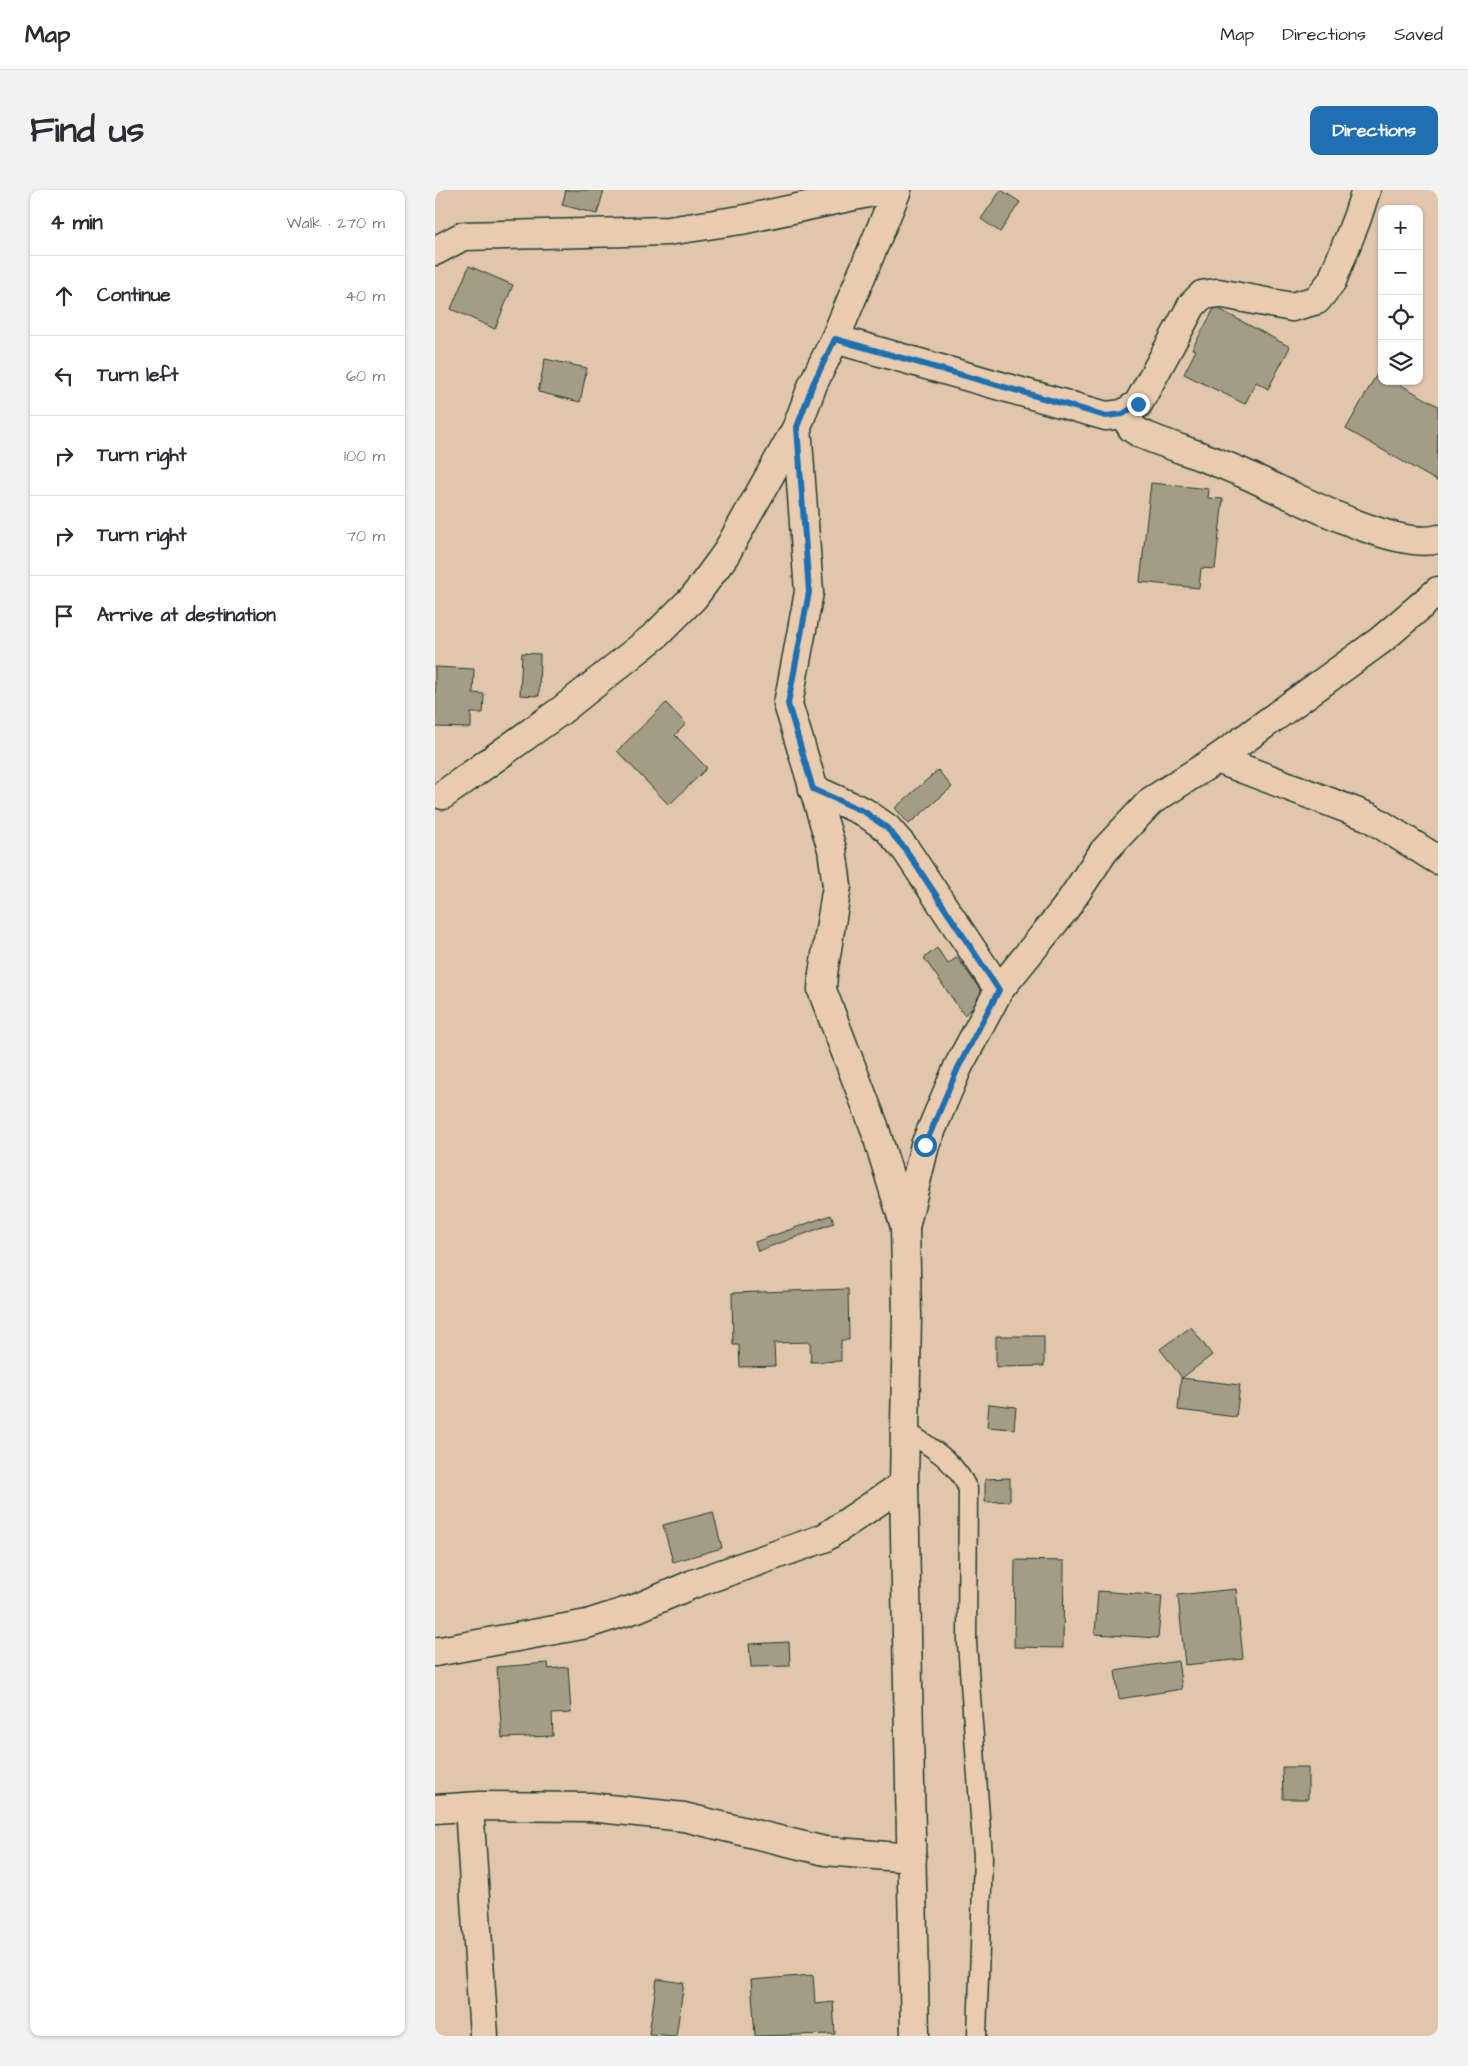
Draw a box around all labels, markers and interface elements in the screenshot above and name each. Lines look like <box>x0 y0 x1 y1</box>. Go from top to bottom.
text: Map <box>25 18 70 52</box>
text: Map <box>1220 22 1254 47</box>
text: Directions <box>1282 22 1366 47</box>
text: Saved <box>1394 22 1443 47</box>
text: Find us <box>30 106 144 155</box>
button: Directions <box>1310 106 1438 155</box>
map controls <box>1378 205 1423 385</box>
button: + <box>1378 205 1423 250</box>
text: 4 min <box>50 208 103 237</box>
text: Walk · 270 m <box>286 212 385 234</box>
button: − <box>1378 250 1423 295</box>
icon: ahead <box>50 282 78 310</box>
text: Continue <box>97 282 171 309</box>
text: 40 m <box>345 285 385 307</box>
button: locate <box>1378 295 1423 340</box>
button: layers <box>1378 340 1423 385</box>
icon: left <box>50 362 78 390</box>
text: Turn left <box>97 362 178 389</box>
text: 60 m <box>346 365 385 387</box>
route end <box>1127 393 1150 416</box>
icon: right <box>50 442 78 470</box>
text: Turn right <box>97 442 186 469</box>
text: 100 m <box>344 445 385 467</box>
icon: right <box>50 522 78 550</box>
text: Turn right <box>97 522 186 549</box>
text: 70 m <box>346 525 385 547</box>
icon: arrive <box>50 602 78 630</box>
text: Arrive at destination <box>97 602 276 629</box>
route start <box>914 1134 937 1157</box>

